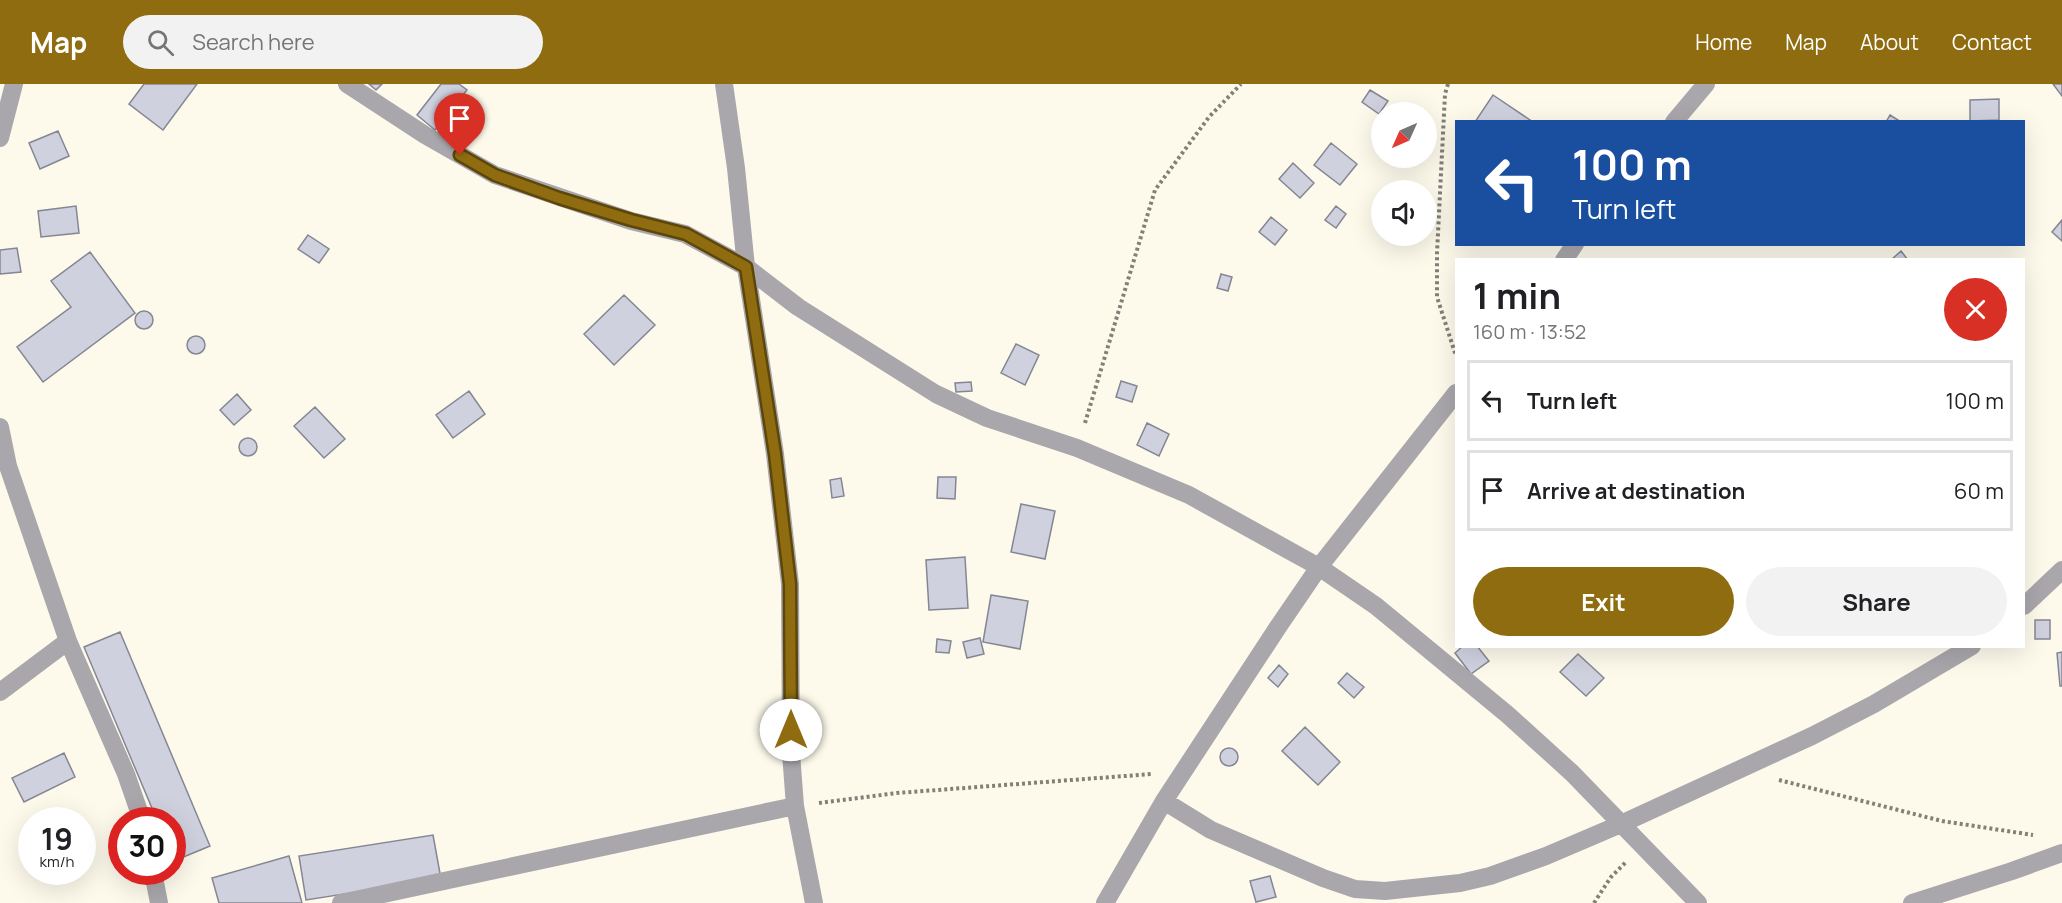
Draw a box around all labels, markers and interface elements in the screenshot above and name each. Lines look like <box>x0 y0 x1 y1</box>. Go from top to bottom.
search box <box>123 15 543 69</box>
text: Map <box>30 23 87 61</box>
icon: search <box>144 26 177 59</box>
text: Search here <box>192 27 315 57</box>
text: Home <box>1695 28 1752 56</box>
text: Map <box>1785 28 1827 56</box>
text: About <box>1860 28 1919 56</box>
text: Contact <box>1952 28 2032 56</box>
pin <box>434 93 485 155</box>
icon: arrive <box>443 102 476 135</box>
north arrow <box>1371 102 1437 168</box>
map controls <box>1371 102 1437 246</box>
text: 100 m <box>1572 135 1692 193</box>
icon: left <box>1473 144 1551 222</box>
button: sound <box>1371 180 1437 246</box>
text: Turn left <box>1572 190 1676 227</box>
text: 1 min <box>1473 271 1561 320</box>
button: close <box>1944 278 2007 341</box>
text: 160 m · 13:52 <box>1473 318 1586 345</box>
icon: left <box>1476 384 1509 417</box>
text: Turn left <box>1527 386 1617 416</box>
text: 100 m <box>1946 386 2004 416</box>
icon: arrive <box>1476 474 1509 507</box>
text: Arrive at destination <box>1527 476 1745 506</box>
text: 60 m <box>1954 476 2004 506</box>
button: Exit <box>1473 567 1734 636</box>
button: Share <box>1746 567 2007 636</box>
position arrow <box>759 698 823 762</box>
speed limit sign: 30 <box>108 807 186 885</box>
text: 19 <box>41 818 73 859</box>
text: km/h <box>40 851 74 872</box>

